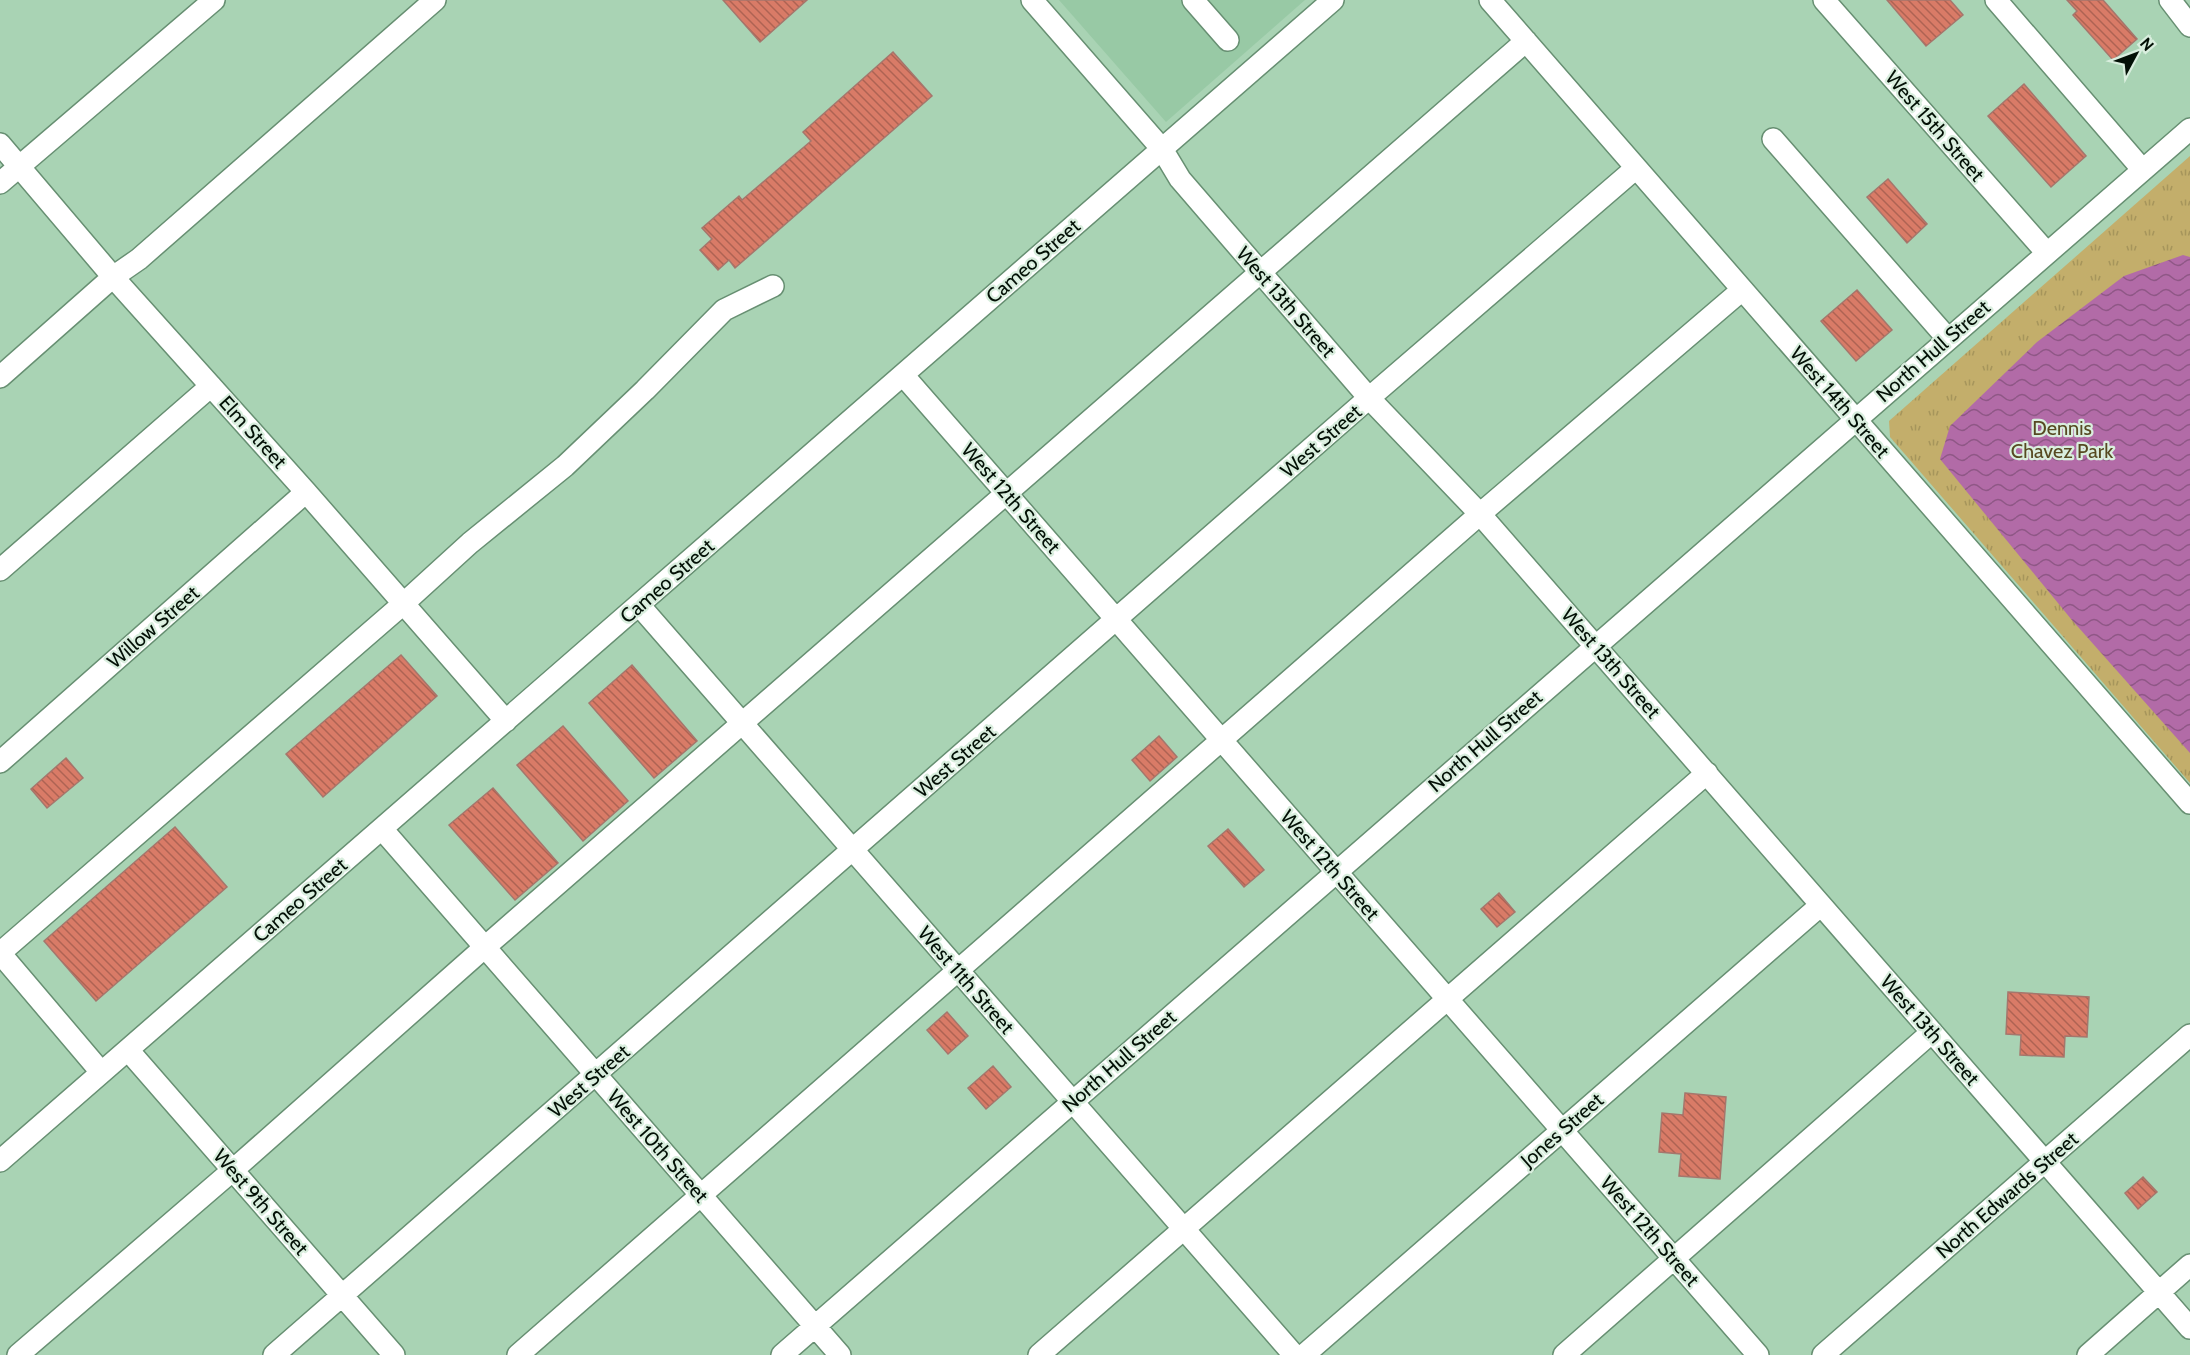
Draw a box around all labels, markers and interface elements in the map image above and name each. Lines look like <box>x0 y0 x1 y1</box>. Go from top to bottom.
north arrow <box>2106 24 2166 84</box>
text: N <box>2136 34 2158 55</box>
street label: West 15th Street <box>1880 66 1990 186</box>
street label: Cameo Street <box>981 214 1085 308</box>
street label: West 13th Street <box>1231 242 1341 362</box>
street label: North Hull Street <box>1871 295 1995 407</box>
street label: West 14th Street <box>1785 341 1895 463</box>
street label: Elm Street <box>214 391 292 473</box>
street label: West Street <box>1276 399 1367 483</box>
park label: Dennis Chavez Park <box>2011 416 2113 463</box>
street label: West 12th Street <box>957 438 1066 558</box>
street label: Cameo Street <box>615 534 719 628</box>
street label: Willow Street <box>102 580 204 673</box>
street label: West 13th Street <box>1556 603 1666 723</box>
street label: North Hull Street <box>1423 685 1547 797</box>
street label: West Street <box>910 719 1001 803</box>
street label: West 12th Street <box>1276 805 1385 925</box>
street label: Cameo Street <box>248 853 352 947</box>
street label: West 11th Street <box>913 921 1019 1039</box>
street label: West 13th Street <box>1875 970 1985 1090</box>
street label: North Hull Street <box>1057 1005 1181 1117</box>
street label: West Street <box>544 1039 635 1123</box>
street label: West 10th Street <box>602 1085 714 1208</box>
street label: Jones Street <box>1515 1088 1608 1173</box>
street label: North Edwards Street <box>1931 1127 2083 1263</box>
street label: West 9th Street <box>208 1144 314 1260</box>
street label: West 12th Street <box>1596 1171 1705 1291</box>

